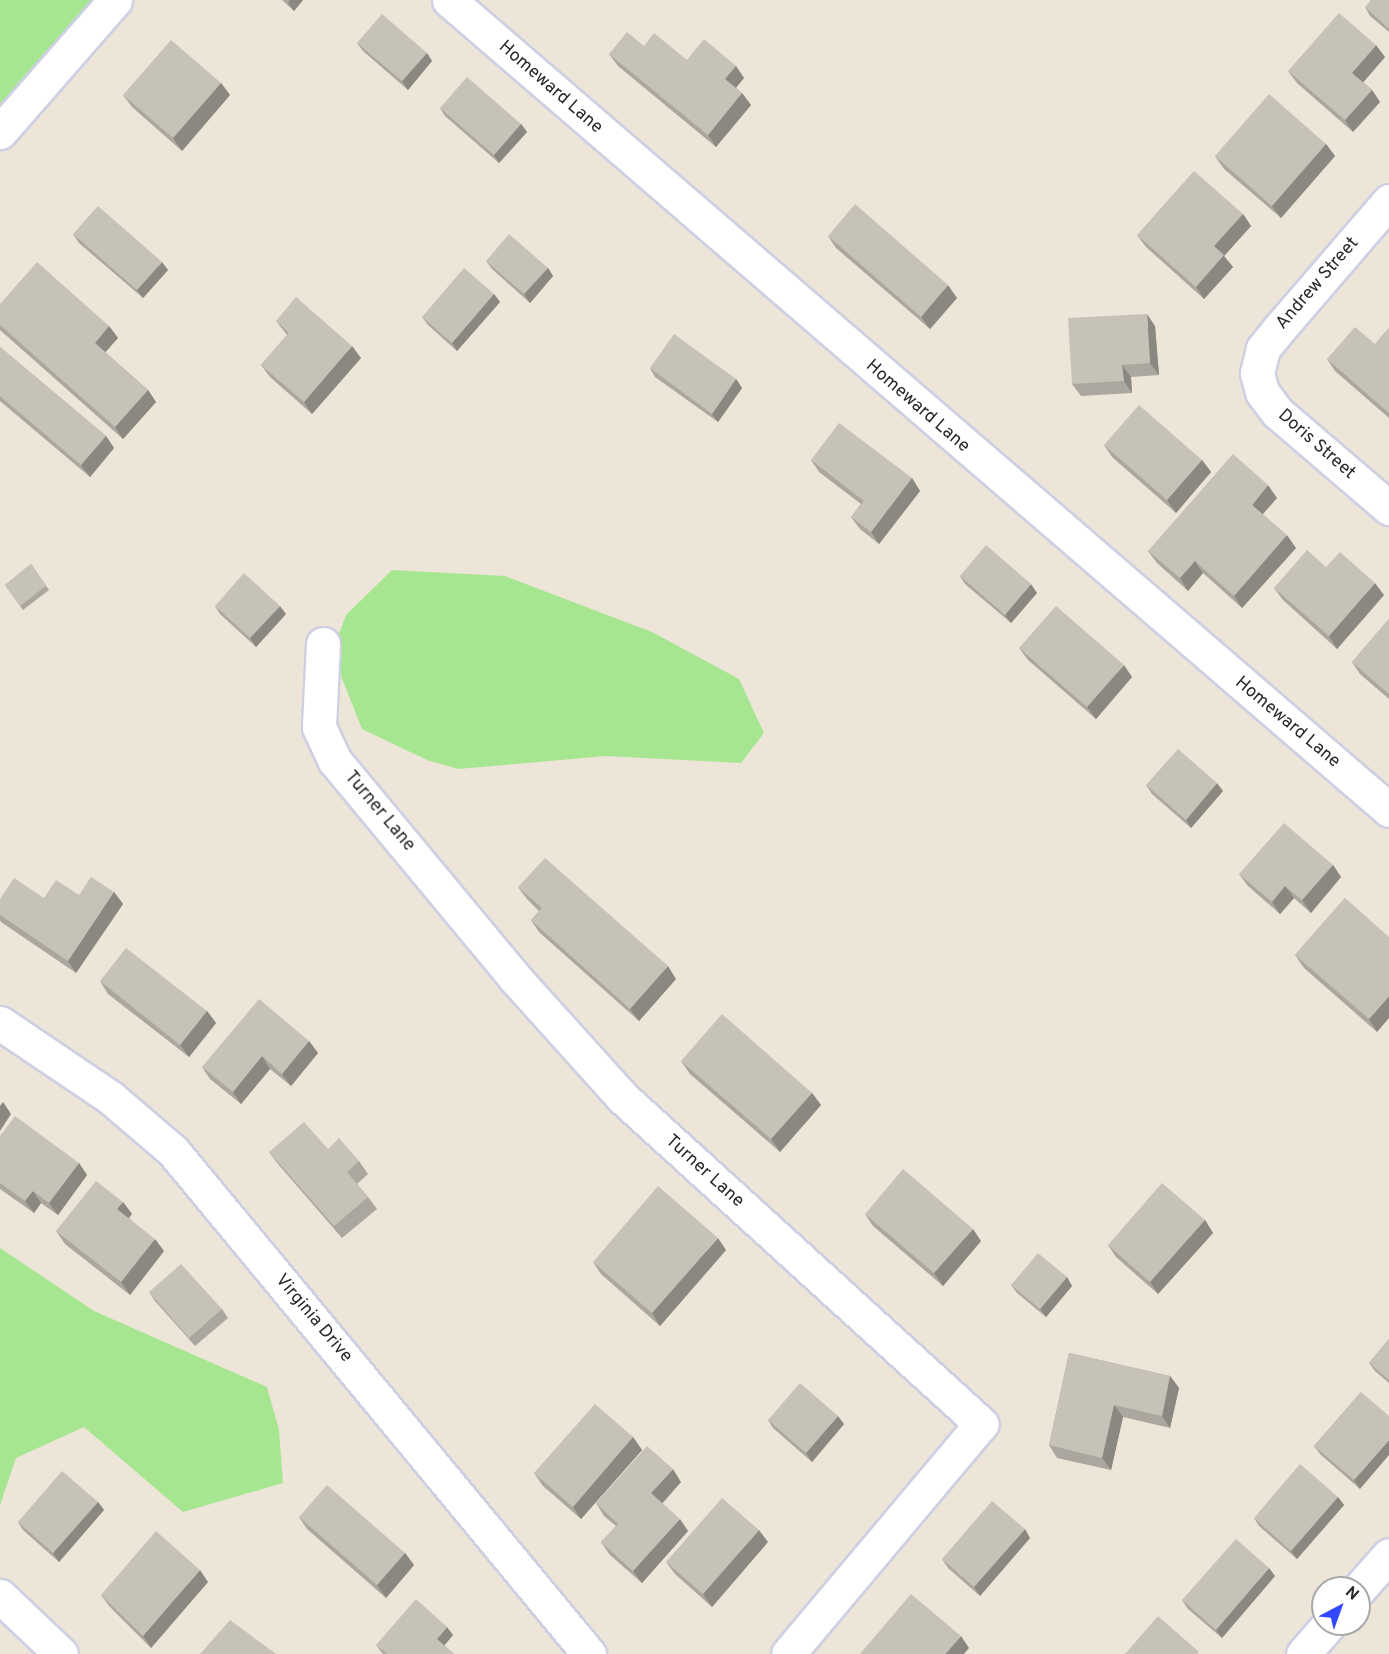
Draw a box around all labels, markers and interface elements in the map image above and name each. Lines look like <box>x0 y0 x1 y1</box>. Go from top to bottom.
street label: Homeward Lane <box>494 37 606 139</box>
street label: Andrew Street <box>1272 233 1364 335</box>
street label: Homeward Lane <box>861 356 973 458</box>
street label: Doris Street <box>1273 405 1359 485</box>
street label: Homeward Lane <box>1230 673 1344 773</box>
street label: Turner Lane <box>339 767 419 857</box>
street label: Turner Lane <box>660 1131 748 1213</box>
street label: Virginia Drive <box>270 1270 356 1368</box>
north arrow <box>1311 1576 1371 1636</box>
text: N <box>1341 1583 1362 1605</box>

